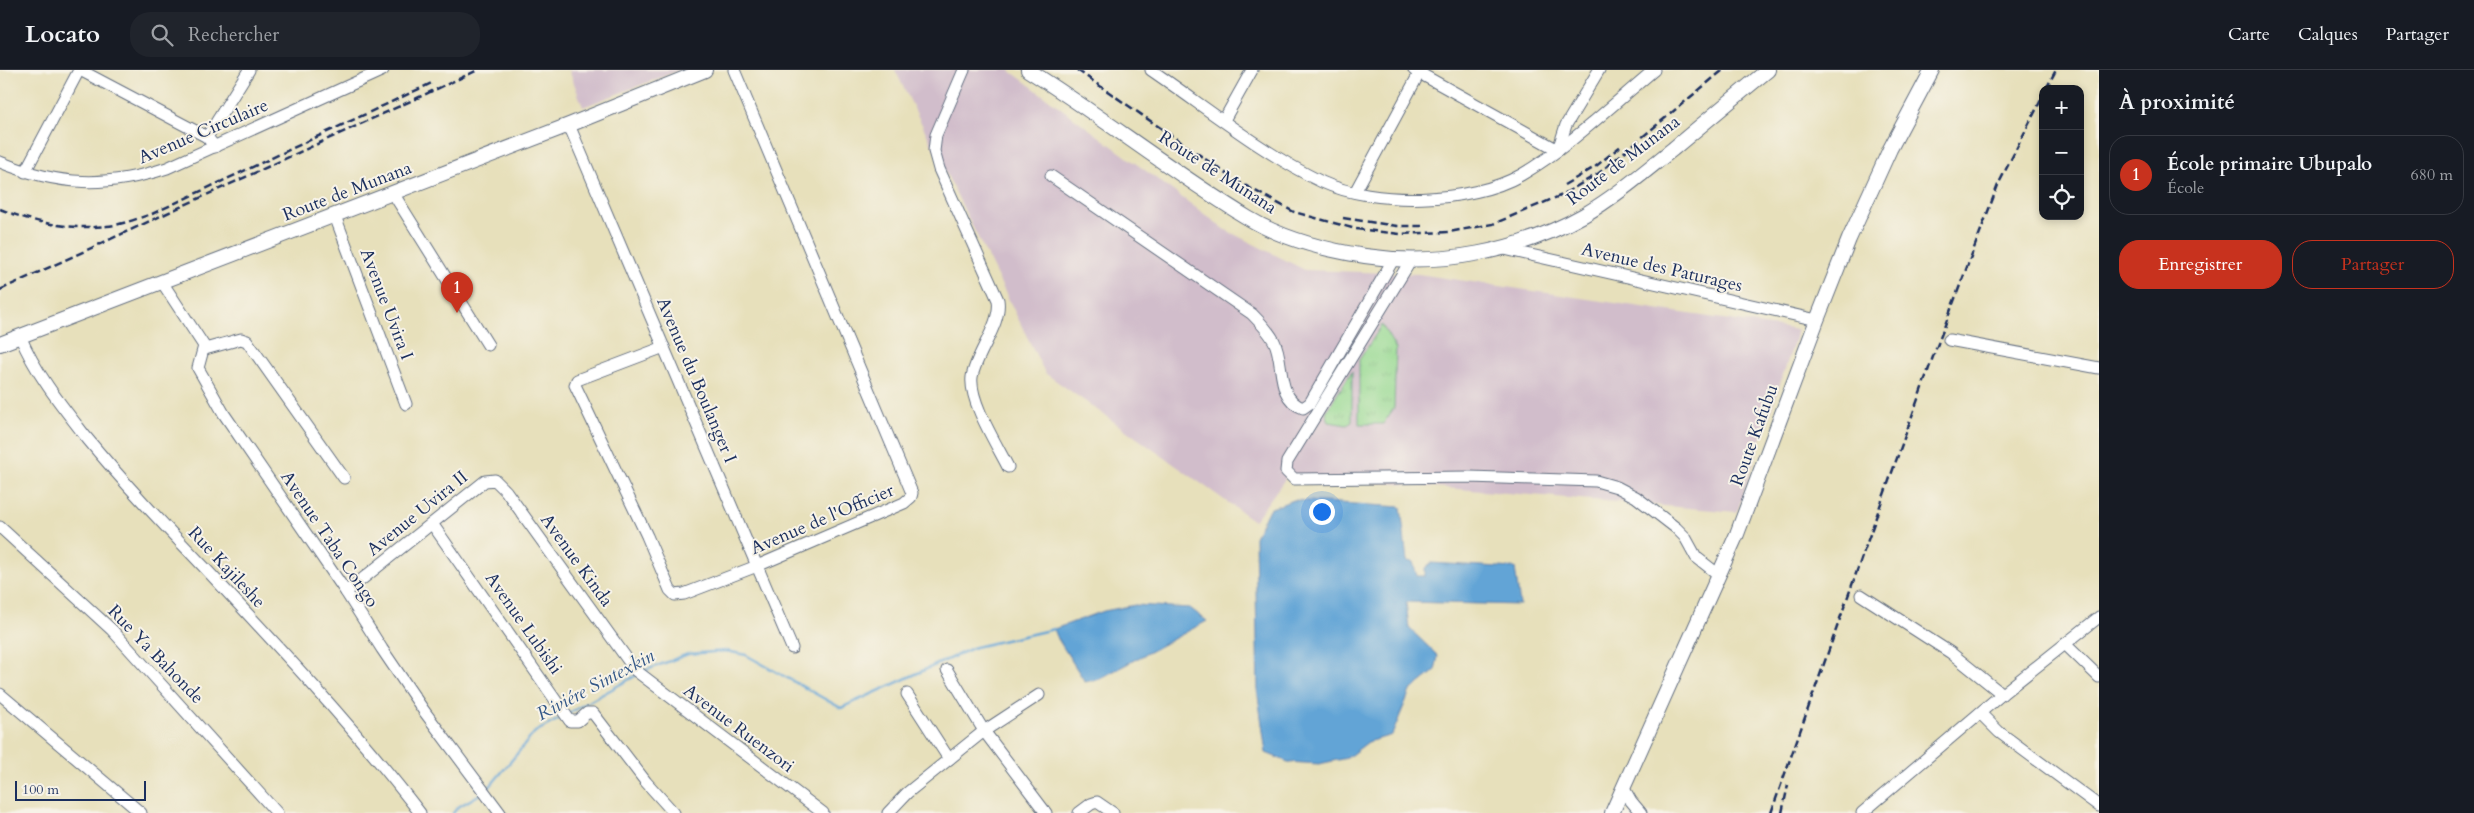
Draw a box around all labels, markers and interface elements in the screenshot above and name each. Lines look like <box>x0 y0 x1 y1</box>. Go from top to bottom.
search box <box>130 12 480 57</box>
text: Locato <box>25 18 100 51</box>
icon: search <box>148 21 176 49</box>
text: Rechercher <box>188 22 279 48</box>
text: Carte <box>2228 22 2270 47</box>
text: Calques <box>2298 22 2358 47</box>
text: Partager <box>2386 22 2449 47</box>
map controls <box>2039 85 2084 220</box>
button: + <box>2039 85 2084 130</box>
text: À proximité <box>2119 88 2235 117</box>
street label: Avenue Circulaire <box>134 93 272 170</box>
street label: Route de Munana <box>1561 109 1685 211</box>
street label: Route de Munana <box>1154 125 1282 220</box>
button: − <box>2039 130 2084 175</box>
text: École primaire Ubupalo <box>2167 151 2372 177</box>
street label: Route de Munana <box>279 155 415 228</box>
text: 1 <box>2132 164 2140 186</box>
text: 680 m <box>2411 164 2453 186</box>
button: locate <box>2039 175 2084 220</box>
text: École <box>2167 177 2204 199</box>
street label: Avenue des Paturages <box>1579 237 1745 298</box>
button: Enregistrer <box>2119 240 2282 289</box>
button: Partager <box>2292 240 2454 289</box>
street label: Avenue Uvira I <box>354 245 419 363</box>
pin: 1 <box>441 272 473 313</box>
street label: Avenue du Boulanger I <box>650 294 743 467</box>
street label: Route Kafubu <box>1724 381 1785 490</box>
street label: Avenue Uvira II <box>361 465 473 562</box>
street label: Avenue Taba Congo <box>274 466 385 613</box>
street label: Avenue de l'Officier <box>747 478 898 561</box>
your location <box>1309 499 1335 525</box>
street label: Avenue Kinda <box>534 509 619 612</box>
street label: Rue Kajileshe <box>182 521 271 614</box>
street label: Avenue Lubishi <box>479 567 568 679</box>
street label: Rue Ya Bahonde <box>102 599 209 709</box>
water label: Riviére Sintexkin <box>532 643 660 727</box>
street label: Avenue Ruenzori <box>678 678 799 779</box>
scale bar <box>15 778 146 801</box>
text: 100 m <box>22 780 59 799</box>

